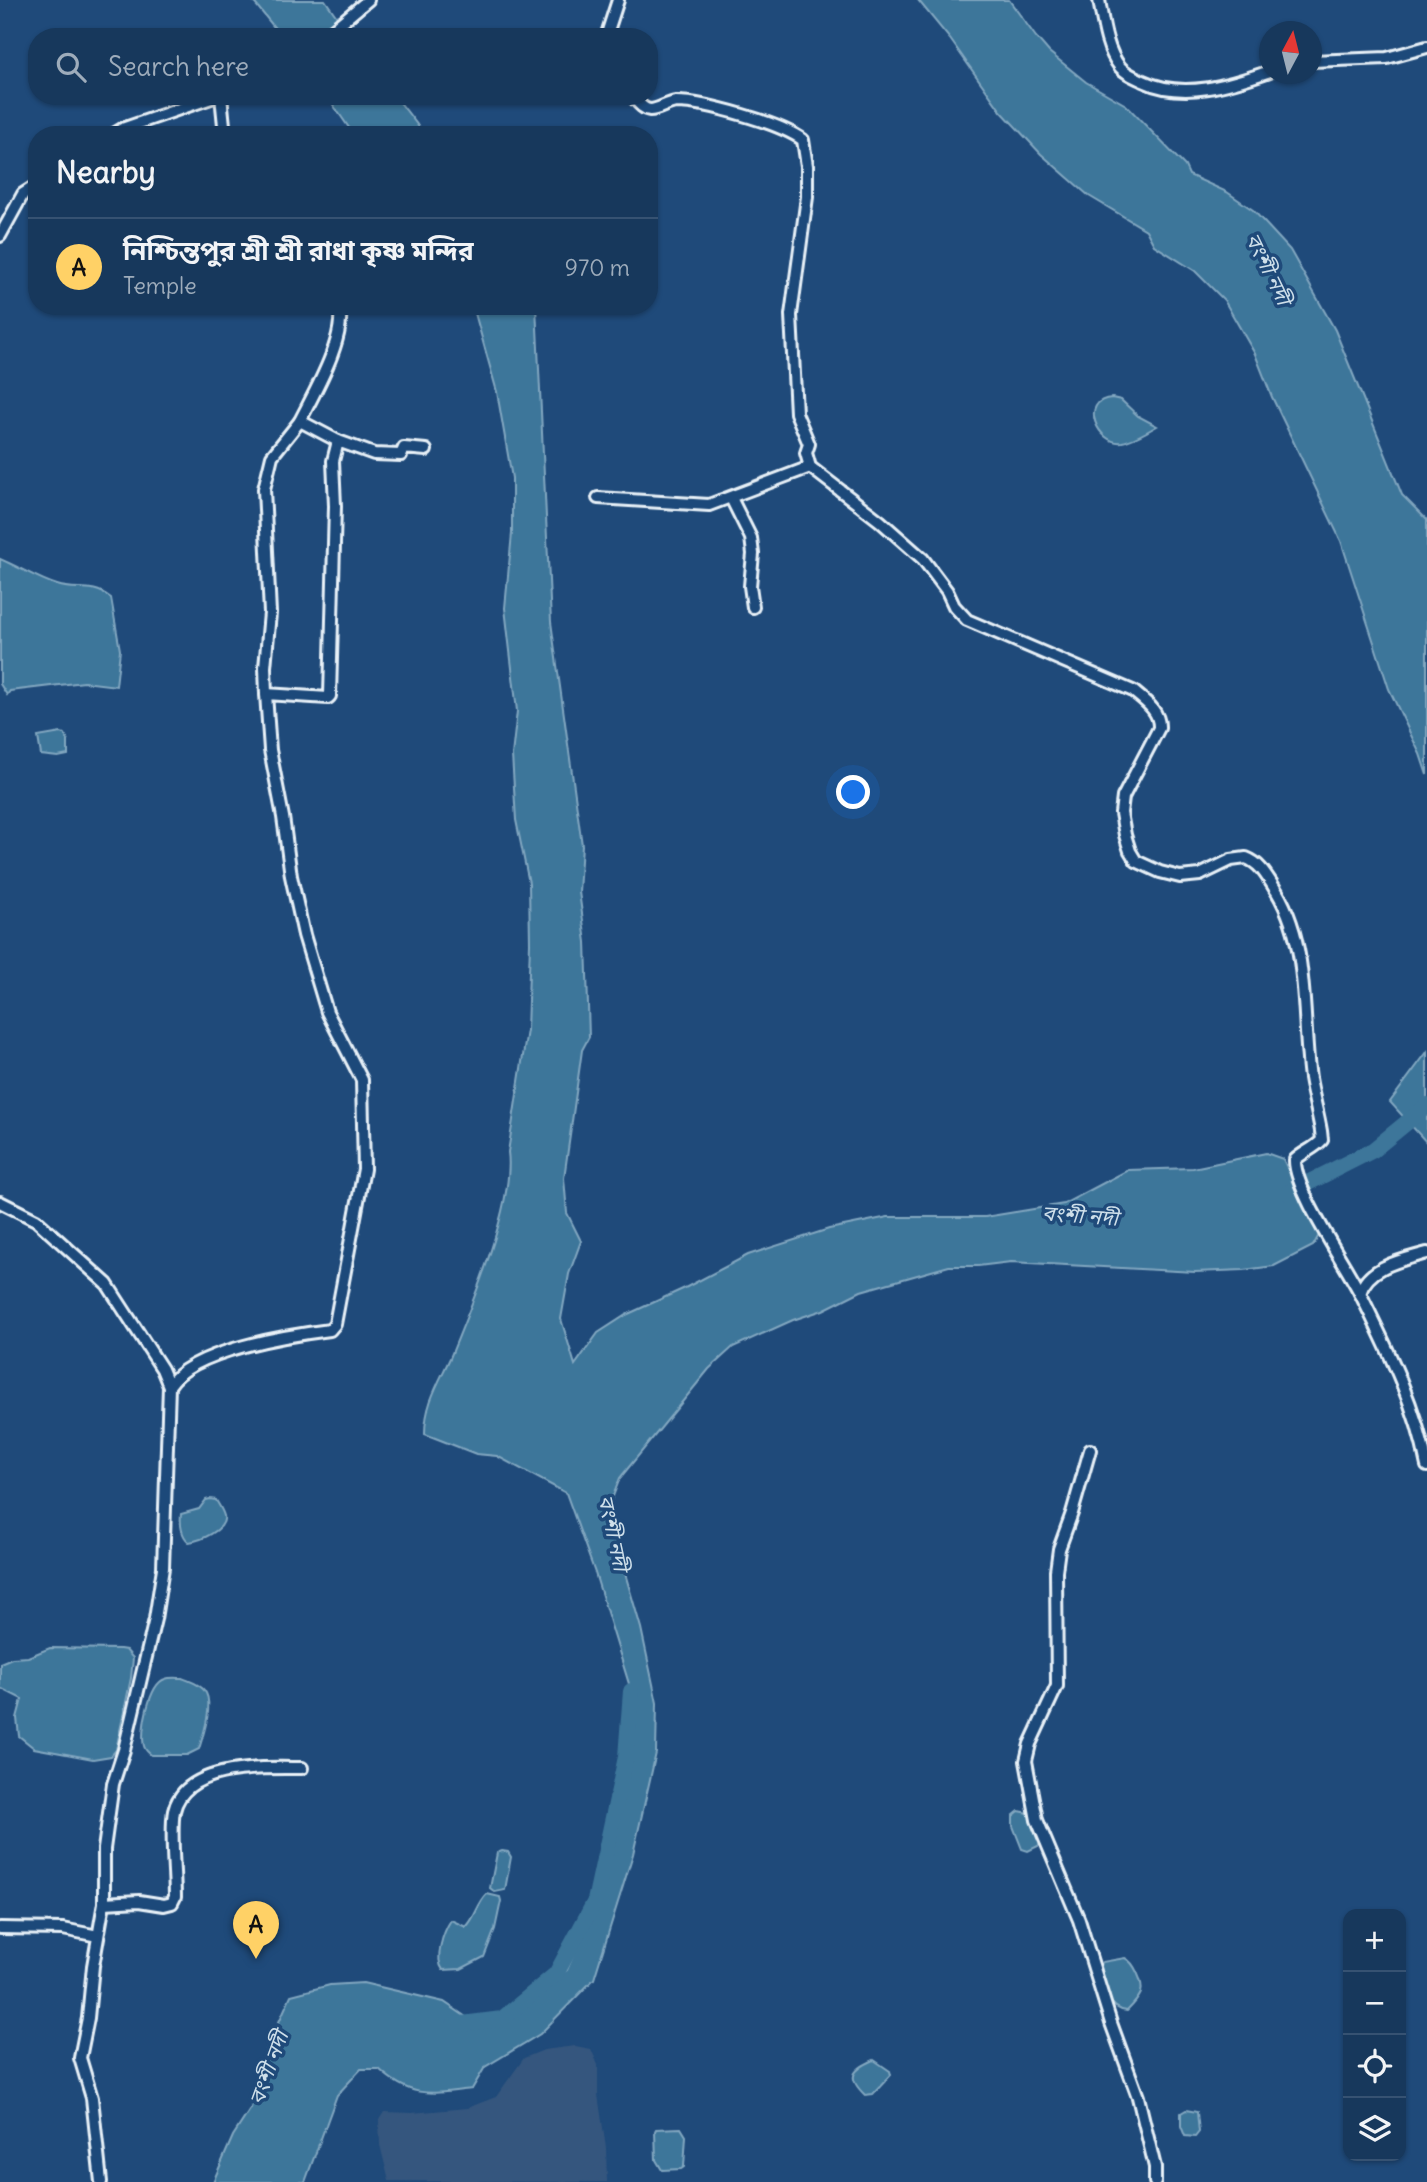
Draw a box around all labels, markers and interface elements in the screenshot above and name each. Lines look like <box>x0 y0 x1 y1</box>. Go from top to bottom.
north arrow <box>1259 21 1322 84</box>
search box <box>28 28 658 105</box>
icon: search <box>52 48 90 86</box>
text: Search here <box>108 50 249 83</box>
text: Nearby <box>56 153 156 191</box>
water label: বংশী নদী <box>1240 229 1299 313</box>
text: নিশ্চিন্তপুর শ্রী শ্রী রাধা কৃষ্ণ মন্দির <box>123 234 474 267</box>
text: A <box>72 253 86 282</box>
text: 970 m <box>565 253 630 282</box>
text: Temple <box>123 271 197 300</box>
your location <box>836 775 870 809</box>
water label: বংশী নদী <box>1041 1199 1123 1232</box>
water label: বংশী নদী <box>592 1493 636 1577</box>
pin: A <box>233 1901 279 1959</box>
map controls <box>1343 1909 1406 2161</box>
button: + <box>1343 1909 1406 1972</box>
button: − <box>1343 1972 1406 2035</box>
water label: বংশী নদী <box>243 2023 296 2108</box>
button: locate <box>1343 2035 1406 2098</box>
button: layers <box>1343 2098 1406 2161</box>

